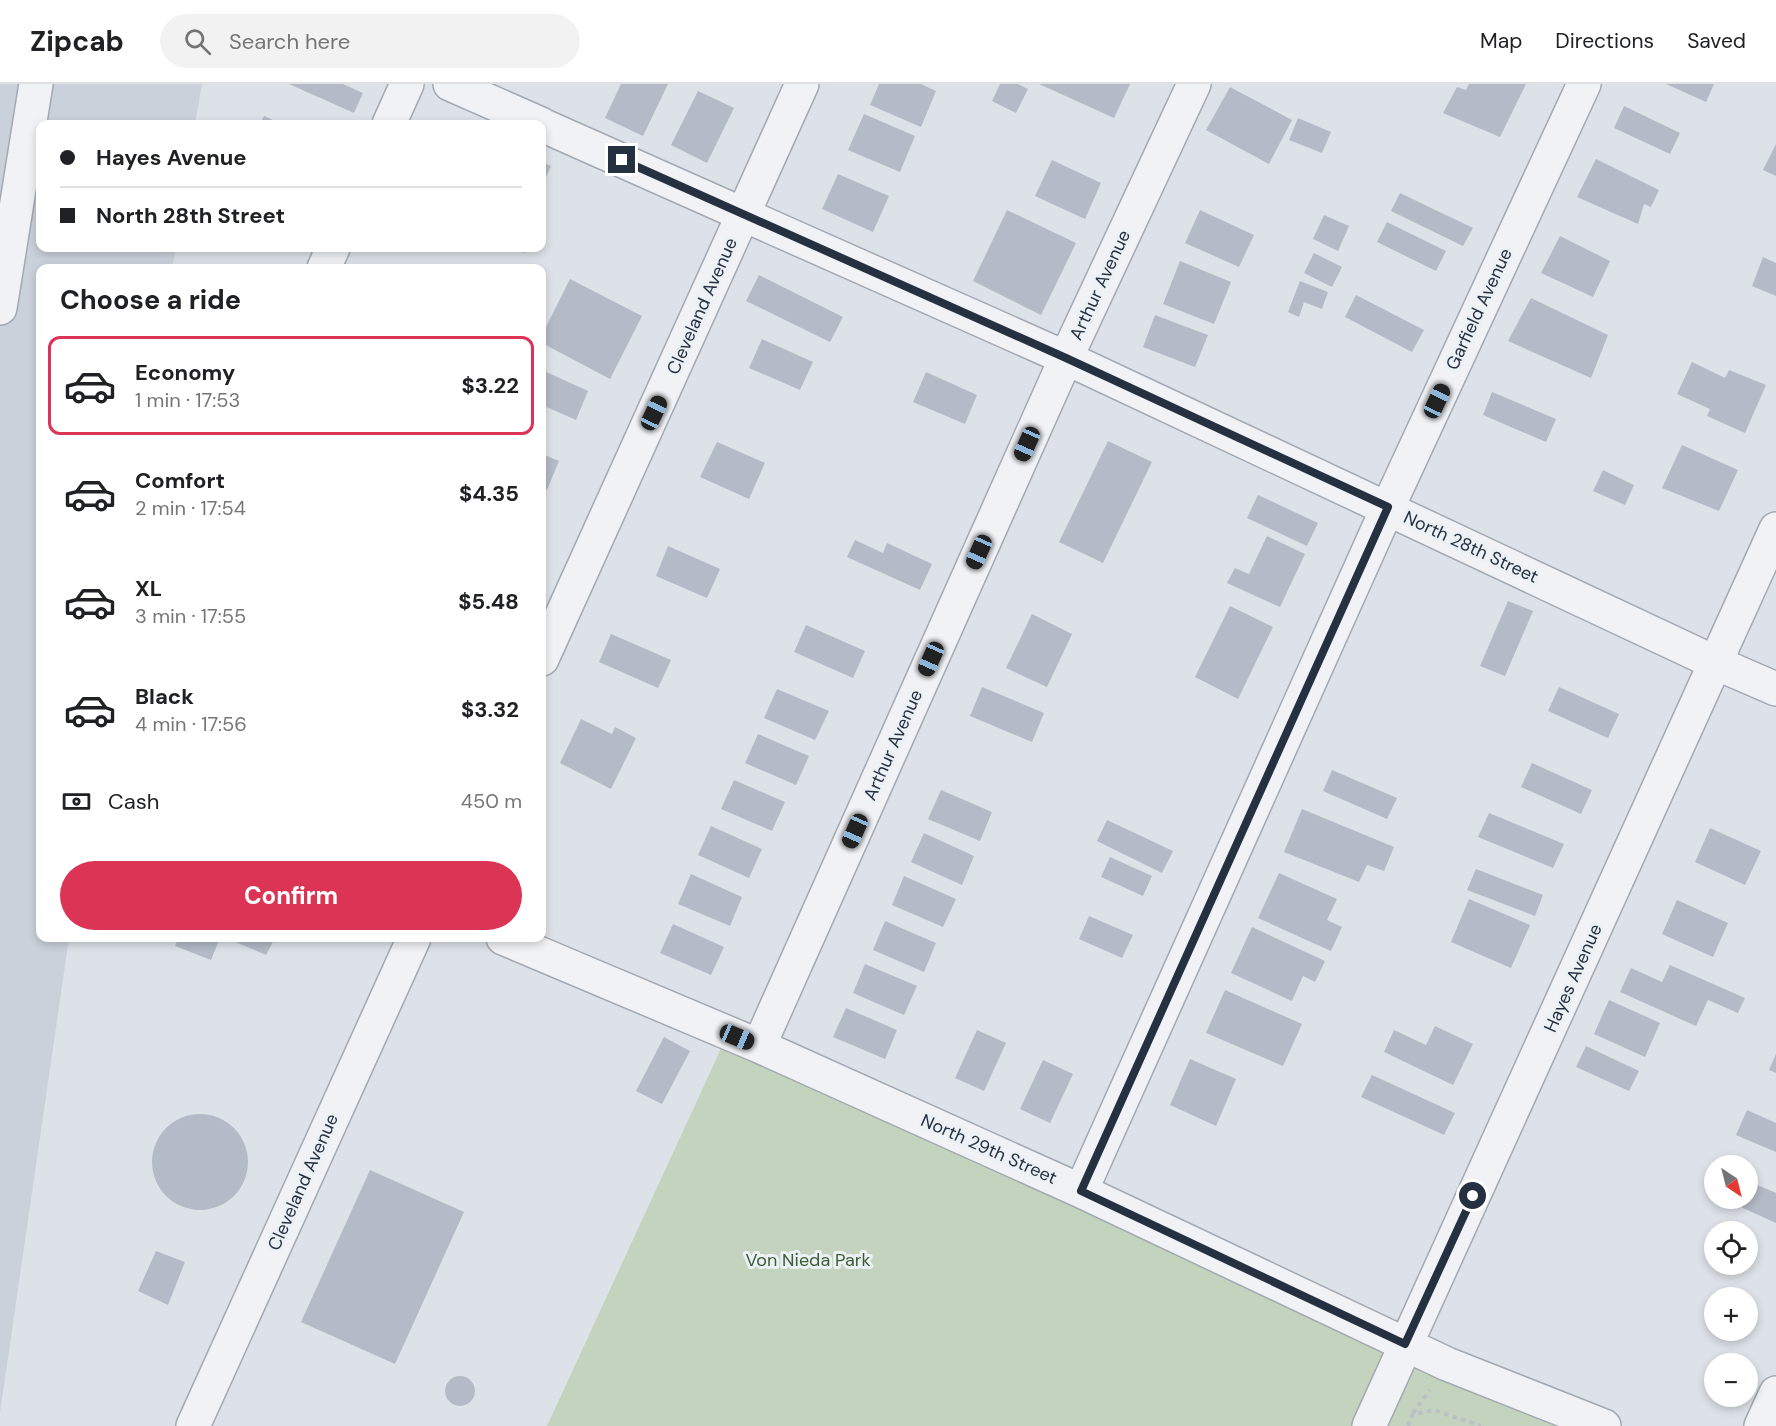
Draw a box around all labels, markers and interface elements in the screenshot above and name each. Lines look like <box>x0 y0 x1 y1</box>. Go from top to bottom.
search box <box>160 14 580 68</box>
text: Zipcab <box>30 23 124 60</box>
icon: search <box>181 25 214 58</box>
text: Search here <box>229 27 350 56</box>
text: Map <box>1480 27 1522 55</box>
text: Directions <box>1555 27 1654 55</box>
text: Saved <box>1687 27 1746 55</box>
text: Hayes Avenue <box>96 143 247 172</box>
route end <box>608 146 635 173</box>
text: North 28th Street <box>96 201 285 230</box>
street label: Arthur Avenue <box>1064 226 1136 344</box>
street label: Cleveland Avenue <box>661 234 743 378</box>
street label: Garfield Avenue <box>1440 244 1518 374</box>
text: Choose a ride <box>60 282 241 317</box>
text: Economy <box>135 358 235 387</box>
icon: car <box>63 359 117 413</box>
text: $3.22 <box>462 371 519 400</box>
car <box>1421 381 1453 421</box>
text: 1 min · 17:53 <box>135 387 240 413</box>
car <box>638 393 670 433</box>
car <box>1011 424 1043 464</box>
text: Comfort <box>135 466 225 495</box>
icon: car <box>63 467 117 521</box>
text: $4.35 <box>459 479 519 508</box>
text: 2 min · 17:54 <box>135 495 246 521</box>
street label: North 28th Street <box>1400 505 1542 589</box>
car <box>963 532 995 572</box>
text: XL <box>135 574 162 603</box>
icon: car <box>63 575 117 629</box>
text: $5.48 <box>458 587 519 616</box>
text: 3 min · 17:55 <box>135 603 246 629</box>
car <box>915 639 947 679</box>
text: Black <box>135 682 194 711</box>
icon: car <box>63 683 117 737</box>
street label: Arthur Avenue <box>858 686 928 804</box>
text: $3.32 <box>461 695 519 724</box>
text: 4 min · 17:56 <box>135 711 247 737</box>
icon: cash <box>60 785 93 818</box>
text: Cash <box>108 787 159 816</box>
text: 450 m <box>461 788 522 814</box>
car <box>839 811 871 851</box>
button: Confirm <box>60 861 522 930</box>
street label: Hayes Avenue <box>1538 920 1608 1036</box>
car <box>717 1022 757 1052</box>
street label: North 29th Street <box>917 1108 1061 1190</box>
street label: Cleveland Avenue <box>262 1110 344 1254</box>
north arrow <box>1704 1155 1758 1209</box>
map controls <box>1704 1155 1758 1407</box>
route start <box>1459 1182 1486 1209</box>
button: locate <box>1704 1221 1758 1275</box>
park label: Von Nieda Park <box>745 1248 871 1272</box>
button: + <box>1704 1287 1758 1341</box>
button: − <box>1704 1353 1758 1407</box>

